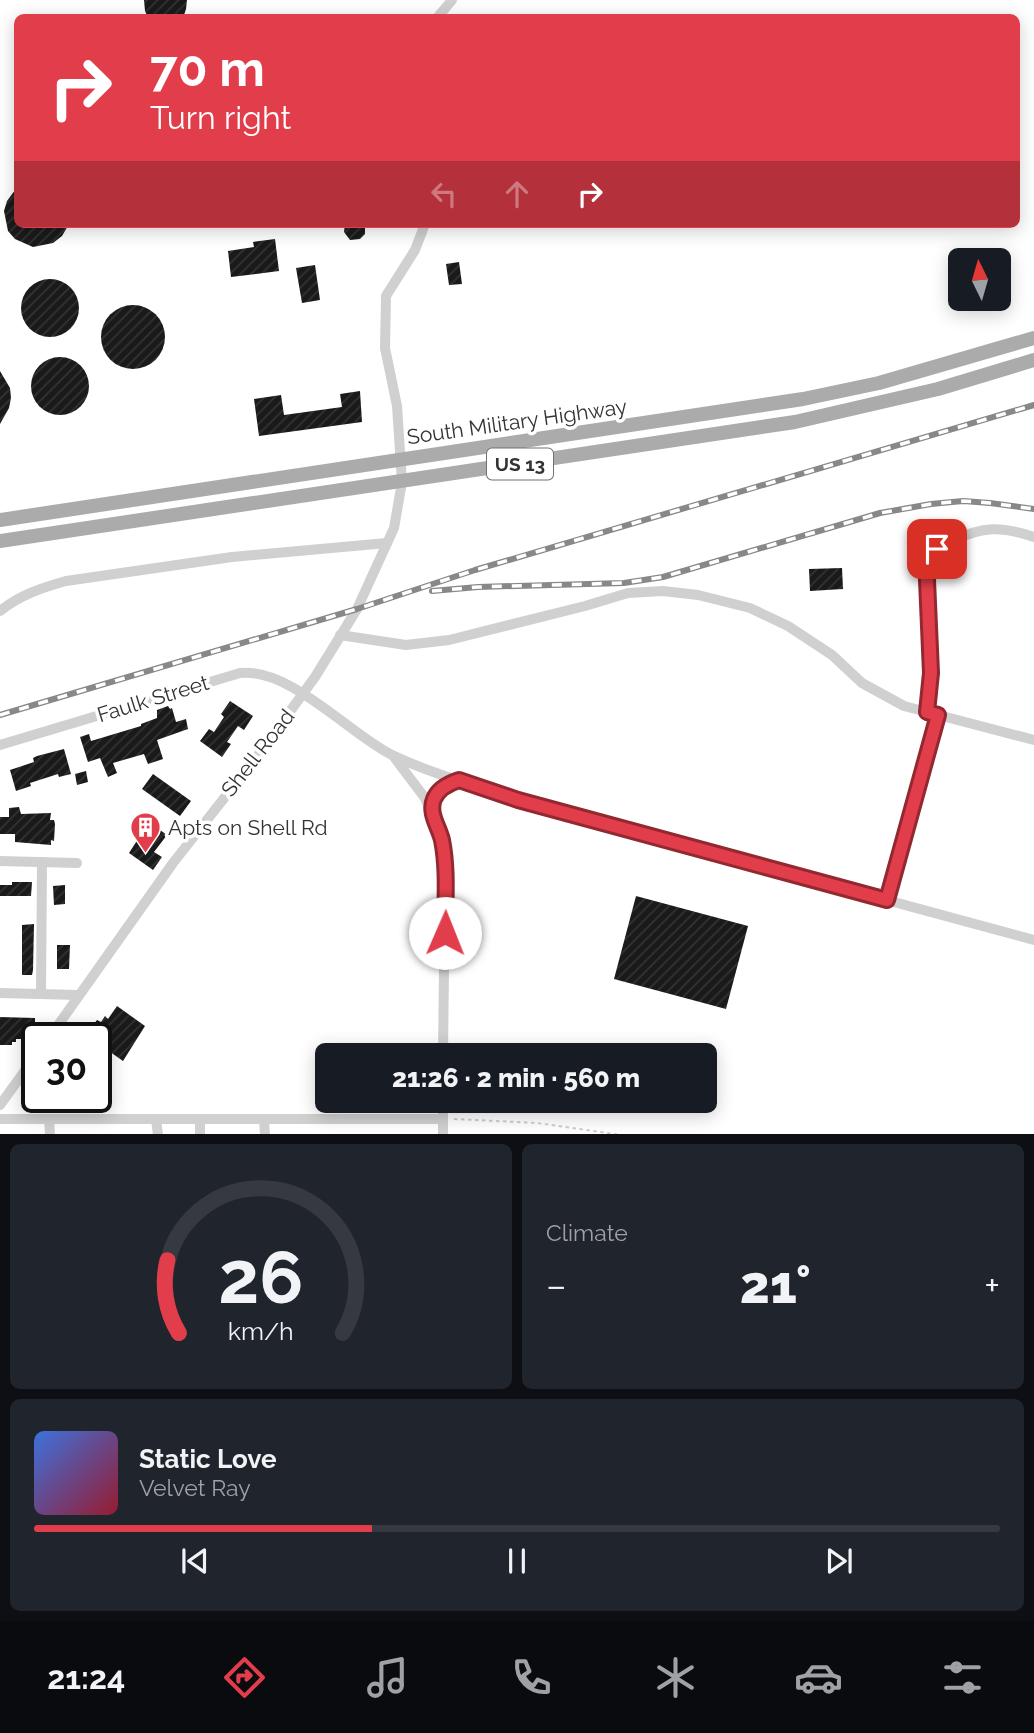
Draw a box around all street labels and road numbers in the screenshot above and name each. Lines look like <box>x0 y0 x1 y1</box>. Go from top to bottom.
street label: South Military Highway <box>405 394 629 449</box>
road number: US 13 <box>487 449 553 480</box>
street label: Faulk Street <box>94 670 212 727</box>
street label: Shell Road <box>216 704 299 801</box>

